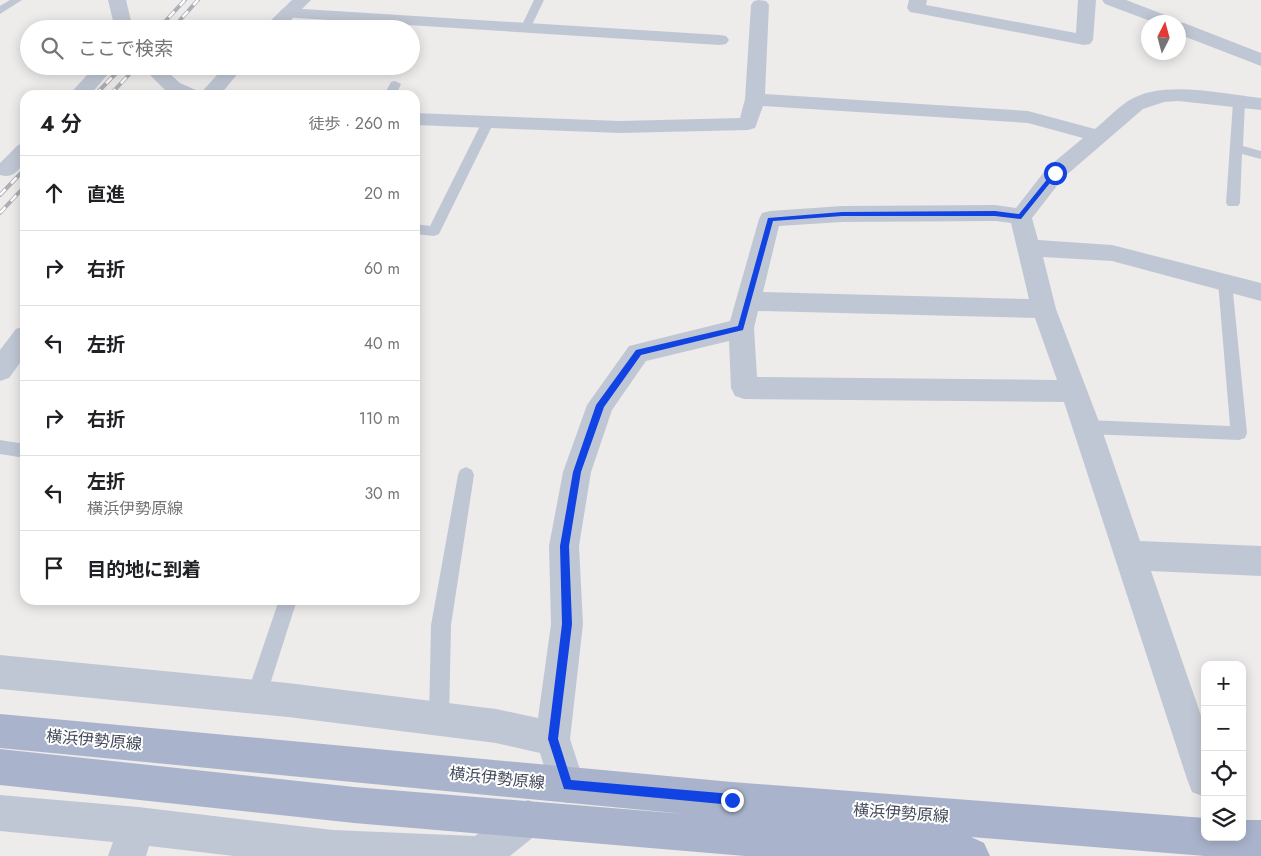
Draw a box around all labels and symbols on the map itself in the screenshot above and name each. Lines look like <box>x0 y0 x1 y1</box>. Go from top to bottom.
north arrow <box>1141 15 1186 60</box>
route start <box>1044 162 1067 185</box>
street label: 横浜伊勢原線 <box>45 724 143 756</box>
street label: 横浜伊勢原線 <box>448 762 546 794</box>
route end <box>721 789 744 812</box>
street label: 横浜伊勢原線 <box>852 798 950 828</box>

